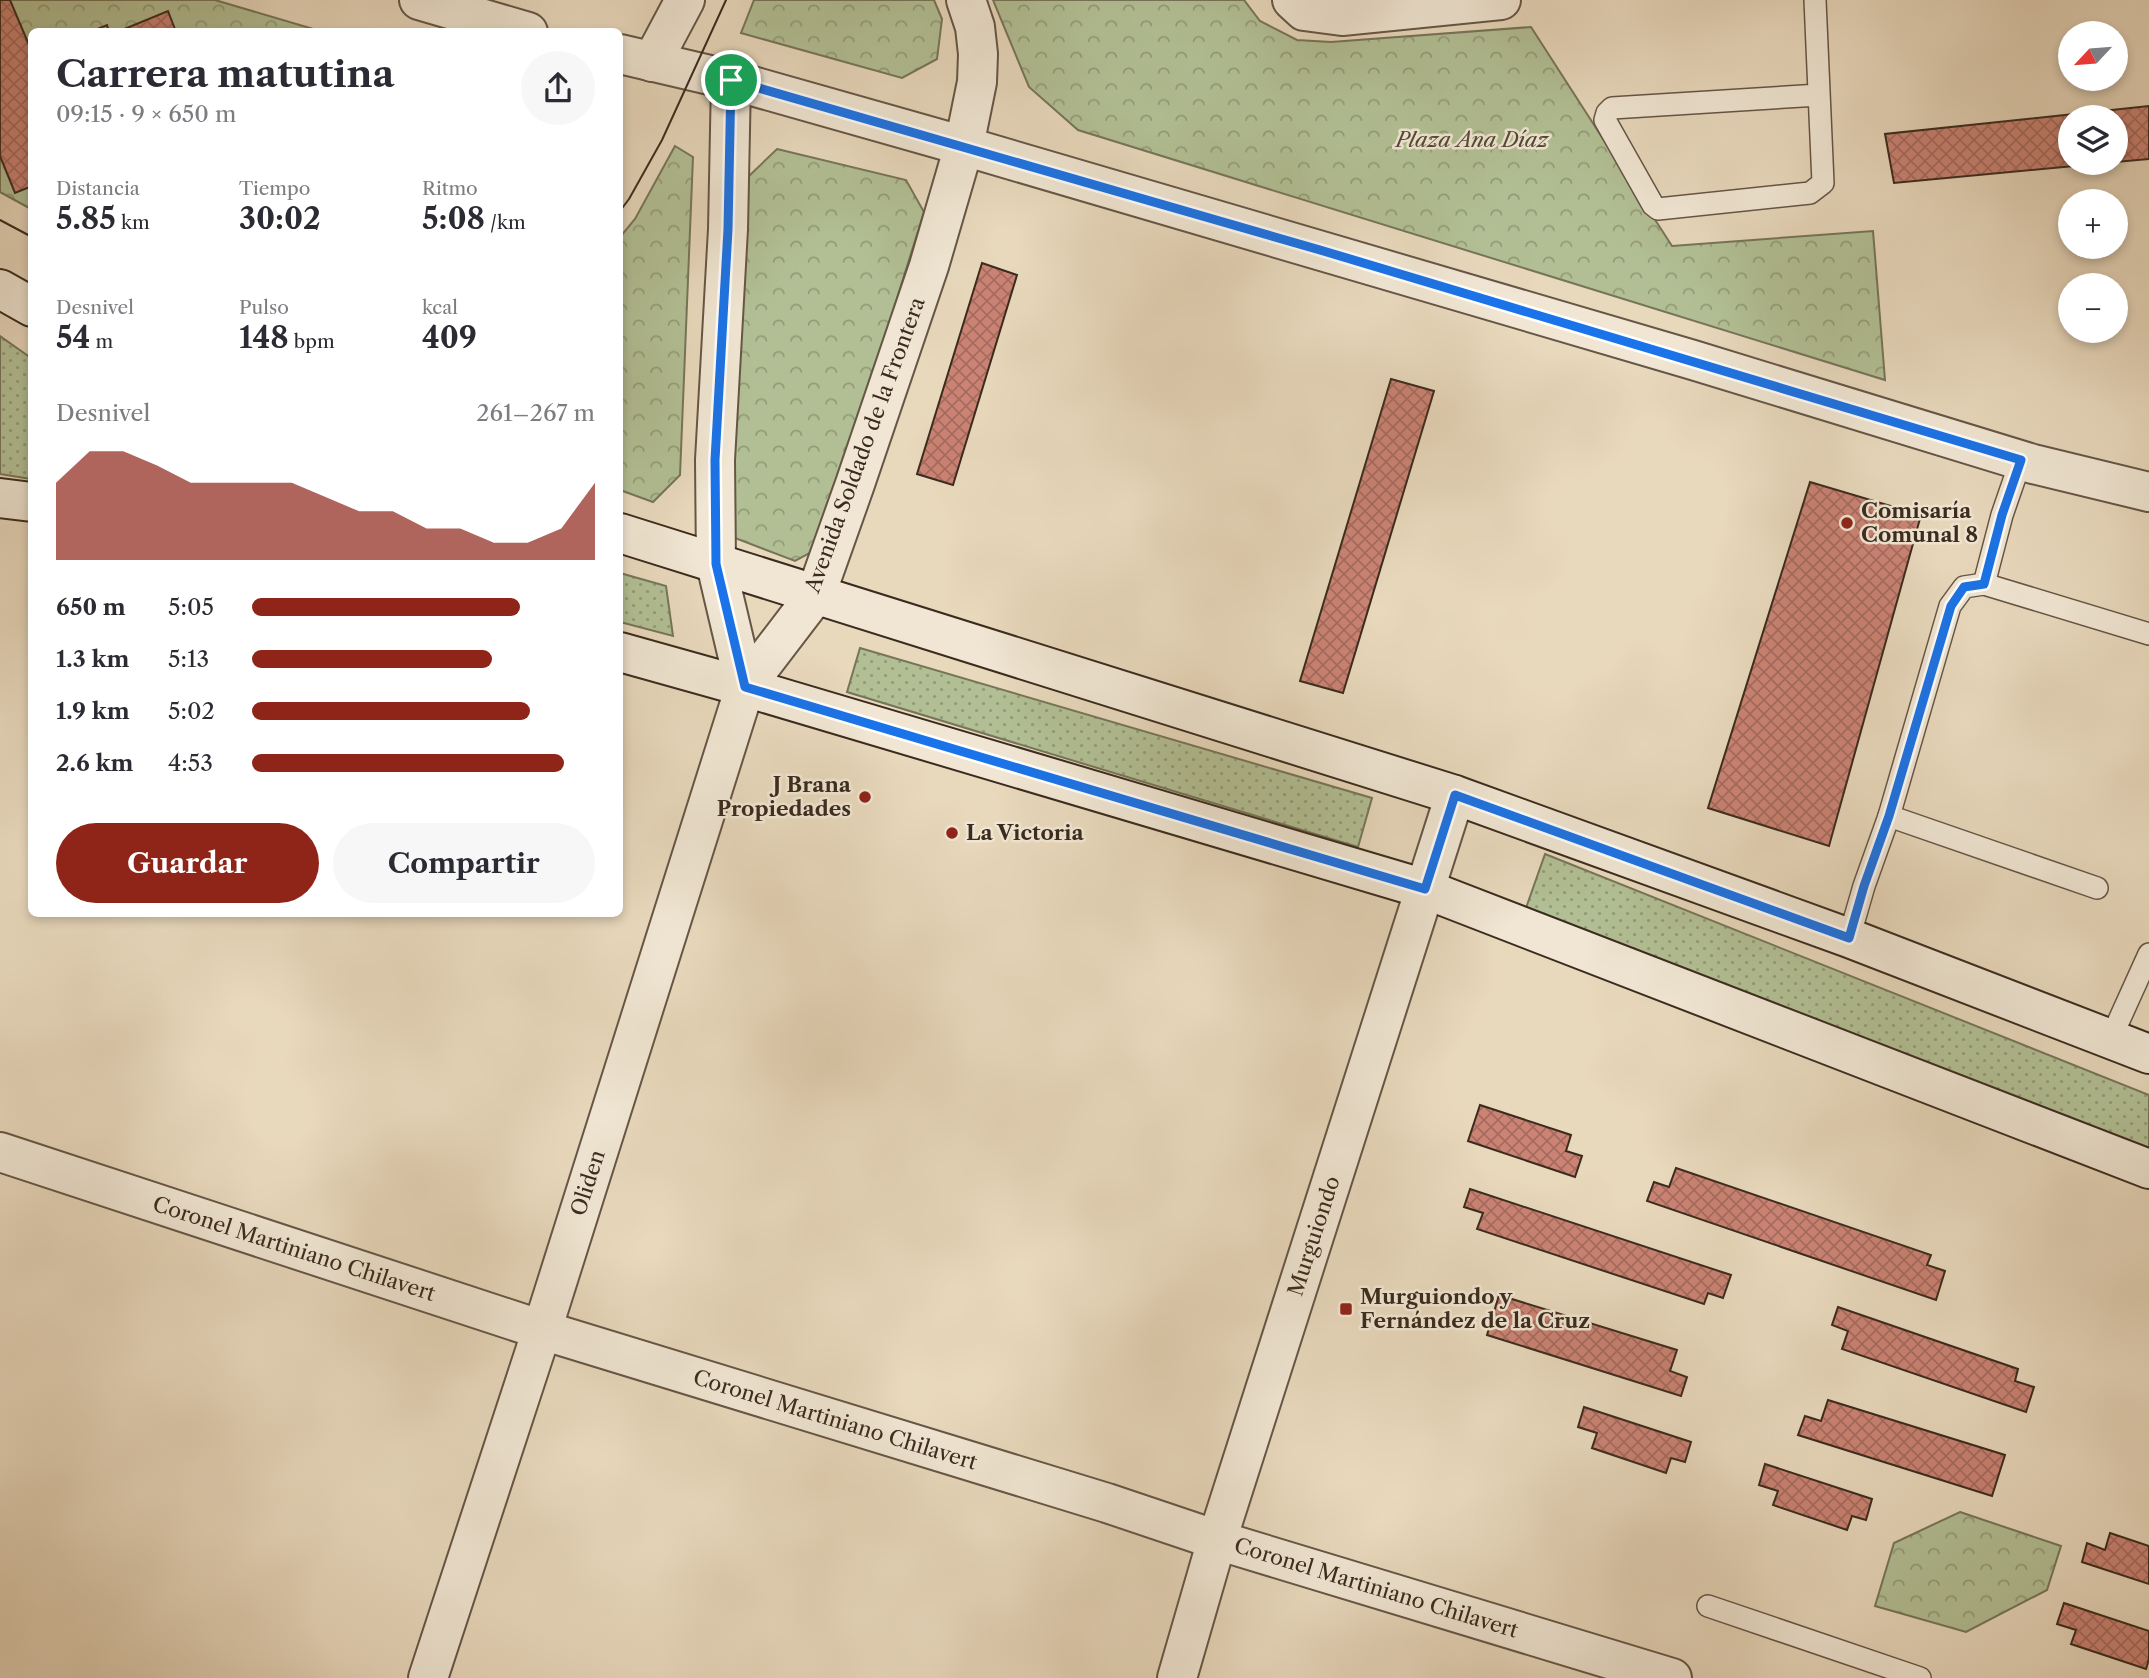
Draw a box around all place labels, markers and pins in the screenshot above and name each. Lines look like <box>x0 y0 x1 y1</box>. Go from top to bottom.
pin <box>701 50 761 110</box>
place label: Comisaría Comunal 8 <box>1861 498 1978 547</box>
marker: Comisaría Comunal 8 <box>1839 515 1855 531</box>
place label: J Brana Propiedades <box>717 772 852 821</box>
marker: J Brana Propiedades <box>857 789 873 805</box>
place label: La Victoria <box>966 820 1085 845</box>
marker: La Victoria <box>944 825 960 841</box>
place label: Murguiondo y Fernández de la Cruz <box>1360 1284 1590 1333</box>
marker: Murguiondo y Fernández de la Cruz <box>1338 1301 1354 1317</box>

